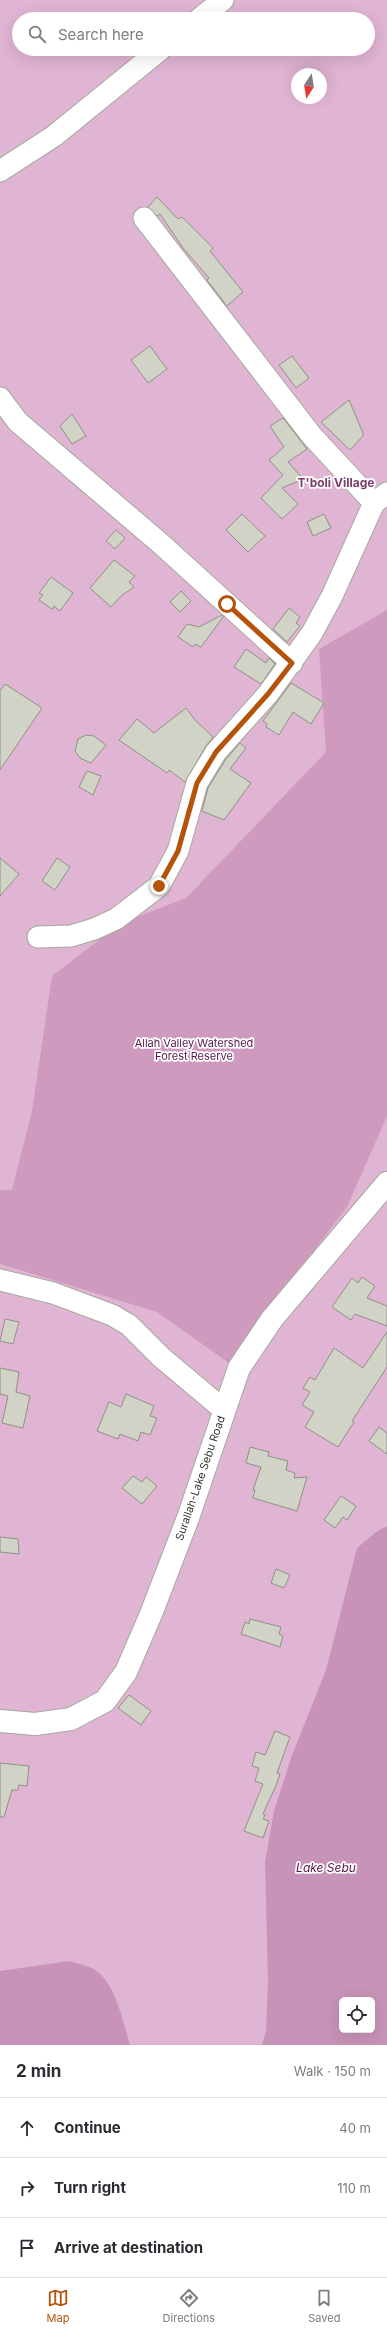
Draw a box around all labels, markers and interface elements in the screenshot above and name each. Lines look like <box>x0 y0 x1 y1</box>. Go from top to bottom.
search box <box>12 12 375 56</box>
icon: search <box>26 23 48 45</box>
text: Search here <box>58 25 144 44</box>
north arrow <box>291 68 327 104</box>
district label: T'boli Village <box>298 475 374 490</box>
route start <box>218 595 236 613</box>
route end <box>150 877 168 895</box>
park label: Allah Valley Watershed Forest Reserve <box>135 1036 253 1063</box>
street label: Surallah-Lake Sebu Road <box>172 1414 228 1542</box>
water label: Lake Sebu <box>296 1860 356 1875</box>
map controls <box>339 1997 375 2033</box>
button: locate <box>339 1997 375 2033</box>
text: 2 min <box>16 2061 61 2081</box>
text: Walk · 150 m <box>294 2063 371 2079</box>
icon: ahead <box>16 2117 38 2139</box>
text: Continue <box>54 2118 121 2137</box>
text: 40 m <box>339 2120 371 2136</box>
icon: right <box>16 2177 38 2199</box>
text: Turn right <box>54 2178 126 2197</box>
text: 110 m <box>337 2180 371 2196</box>
icon: arrive <box>16 2237 38 2259</box>
text: Arrive at destination <box>54 2238 203 2257</box>
tab: Map <box>47 2287 69 2325</box>
tab: Directions <box>163 2287 215 2325</box>
tab: Saved <box>308 2287 340 2325</box>

